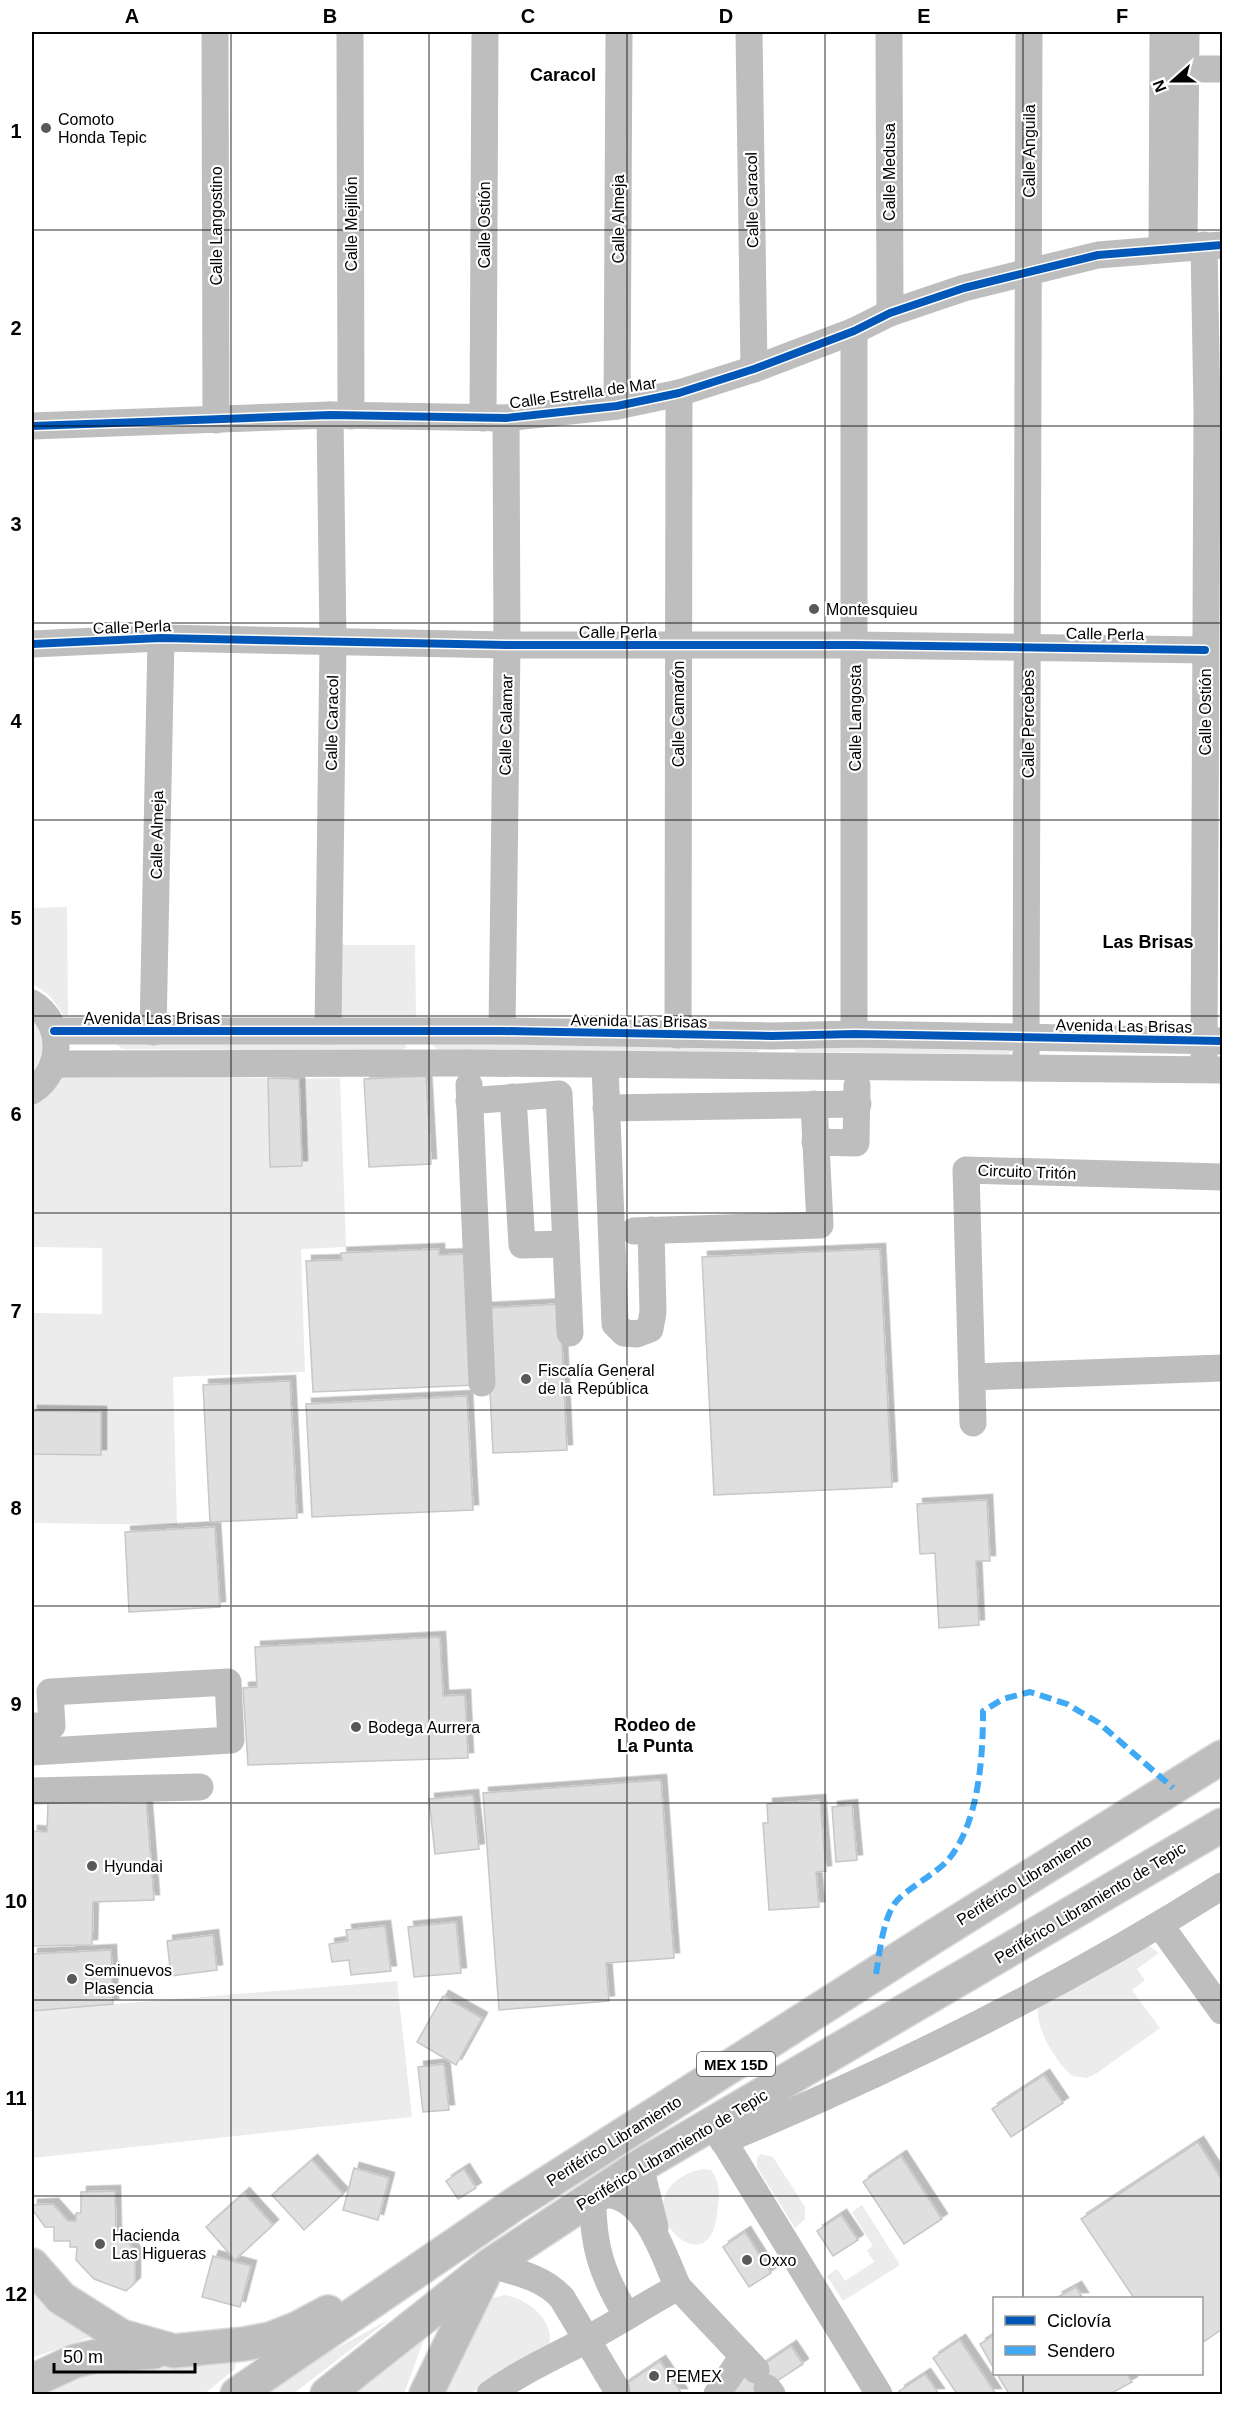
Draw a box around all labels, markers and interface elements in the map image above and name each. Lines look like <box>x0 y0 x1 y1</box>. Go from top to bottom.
text: A <box>125 5 139 27</box>
text: B <box>323 5 337 27</box>
text: C <box>521 5 535 27</box>
text: D <box>719 5 733 27</box>
text: E <box>917 5 931 27</box>
text: F <box>1116 5 1128 27</box>
north arrow <box>1143 51 1203 111</box>
district label: Caracol <box>530 65 596 85</box>
text: N <box>1149 78 1169 95</box>
street label: Calle Anguila <box>1021 104 1038 198</box>
place label: Comoto Honda Tepic <box>58 111 147 146</box>
text: 1 <box>10 120 22 142</box>
marker: Comoto Honda Tepic <box>39 121 53 135</box>
street label: Calle Medusa <box>881 123 898 221</box>
street label: Calle Caracol <box>743 152 761 248</box>
street label: Calle Langostino <box>208 166 225 286</box>
street label: Calle Almeja <box>610 174 627 263</box>
street label: Calle Mejillón <box>343 176 360 272</box>
street label: Calle Ostión <box>476 181 493 269</box>
text: 2 <box>10 317 22 339</box>
street label: Calle Estrella de Mar <box>508 374 658 412</box>
text: 3 <box>10 513 22 535</box>
place label: Montesquieu <box>826 601 918 618</box>
marker: Montesquieu <box>807 602 821 616</box>
street label: Calle Perla <box>93 617 171 637</box>
street label: Calle Perla <box>579 624 657 641</box>
street label: Calle Perla <box>1066 625 1144 643</box>
street label: Calle Camarón <box>670 661 687 767</box>
street label: Calle Langosta <box>847 665 864 771</box>
street label: Calle Ostión <box>1197 668 1214 756</box>
street label: Calle Percebes <box>1020 670 1037 778</box>
street label: Calle Calamar <box>497 674 515 776</box>
street label: Calle Caracol <box>323 675 341 771</box>
text: 4 <box>10 710 22 732</box>
street label: Calle Almeja <box>148 790 166 880</box>
text: 5 <box>10 907 22 929</box>
district label: Las Brisas <box>1102 932 1194 952</box>
street label: Avenida Las Brisas <box>84 1010 220 1027</box>
street label: Avenida Las Brisas <box>571 1011 707 1031</box>
street label: Avenida Las Brisas <box>1056 1016 1192 1036</box>
text: 6 <box>10 1103 22 1125</box>
street label: Circuito Tritón <box>977 1162 1077 1182</box>
text: 7 <box>10 1300 22 1322</box>
place label: Fiscalía General de la República <box>538 1362 655 1397</box>
marker: Fiscalía General de la República <box>519 1372 533 1386</box>
text: 8 <box>10 1497 22 1519</box>
text: 9 <box>10 1693 22 1715</box>
district label: Rodeo de La Punta <box>614 1715 696 1756</box>
place label: Bodega Aurrera <box>368 1719 480 1736</box>
marker: Bodega Aurrera <box>349 1720 363 1734</box>
street label: Periférico Libramiento <box>954 1832 1095 1928</box>
street label: Periférico Libramiento de Tepic <box>992 1839 1188 1967</box>
place label: Hyundai <box>104 1858 163 1875</box>
marker: Hyundai <box>85 1859 99 1873</box>
text: 10 <box>5 1890 27 1912</box>
place label: Seminuevos Plasencia <box>84 1962 172 1997</box>
marker: Seminuevos Plasencia <box>65 1972 79 1986</box>
road number: MEX 15D <box>697 2052 775 2076</box>
street label: Periférico Libramiento de Tepic <box>574 2086 770 2214</box>
text: 11 <box>5 2087 27 2109</box>
street label: Periférico Libramiento <box>544 2093 685 2189</box>
place label: Hacienda Las Higueras <box>112 2227 206 2262</box>
marker: Hacienda Las Higueras <box>93 2237 107 2251</box>
place label: Oxxo <box>759 2252 796 2269</box>
marker: Oxxo <box>740 2253 754 2267</box>
text: 12 <box>5 2283 27 2305</box>
legend <box>993 2297 1203 2375</box>
text: Ciclovía <box>1047 2311 1112 2331</box>
scale bar <box>54 2336 195 2374</box>
text: Sendero <box>1047 2341 1115 2361</box>
text: 50 m <box>63 2347 103 2367</box>
place label: PEMEX <box>666 2368 722 2385</box>
marker: PEMEX <box>647 2369 661 2383</box>

